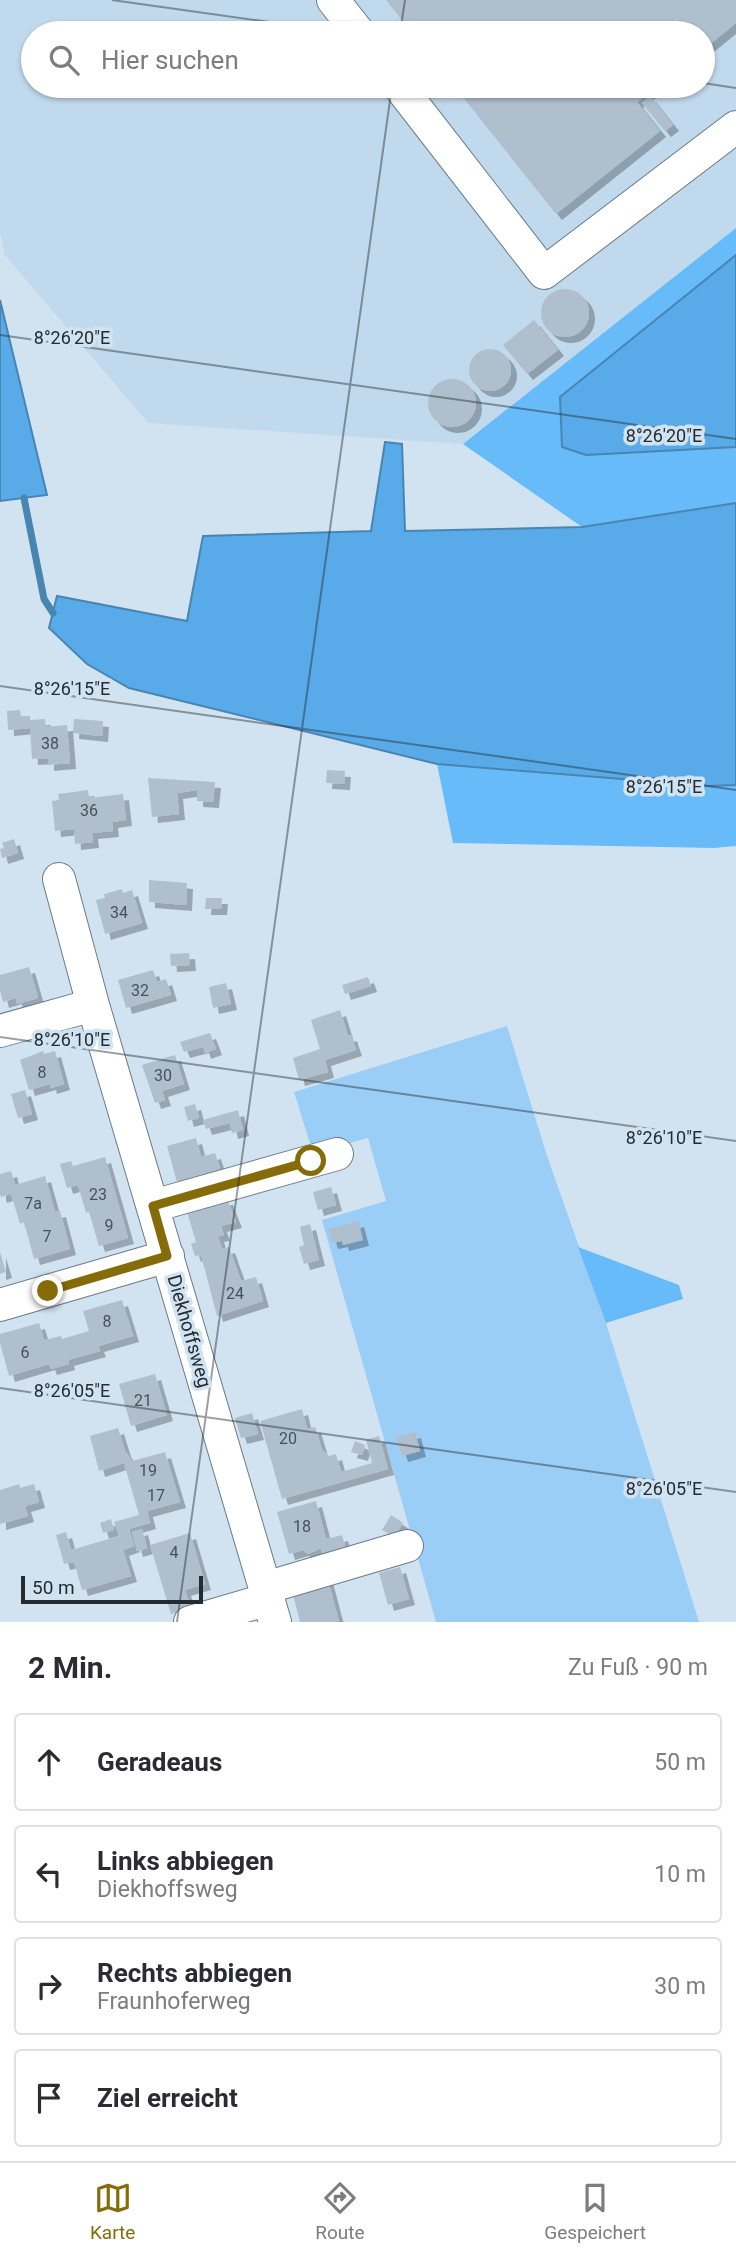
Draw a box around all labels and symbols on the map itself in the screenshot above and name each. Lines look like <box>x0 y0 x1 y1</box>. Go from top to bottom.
text: 8°26'20"E <box>34 327 110 348</box>
text: 8°26'20"E <box>626 425 702 446</box>
text: 8°26'15"E <box>34 678 110 699</box>
house number: 38 <box>41 734 59 753</box>
text: 8°26'15"E <box>626 776 702 797</box>
house number: 36 <box>80 801 98 820</box>
house number: 34 <box>110 903 128 922</box>
house number: 32 <box>131 981 149 1000</box>
text: 8°26'10"E <box>34 1029 110 1050</box>
house number: 8 <box>38 1063 47 1082</box>
house number: 30 <box>154 1066 172 1085</box>
text: 8°26'10"E <box>626 1127 702 1148</box>
route start <box>295 1145 326 1176</box>
house number: 23 <box>89 1185 107 1204</box>
house number: 7a <box>24 1194 42 1213</box>
house number: 9 <box>105 1216 114 1235</box>
house number: 7 <box>43 1227 52 1246</box>
street label: Diekhoffsweg <box>162 1272 217 1390</box>
route end <box>32 1275 63 1306</box>
house number: 24 <box>226 1284 244 1303</box>
house number: 8 <box>103 1312 112 1331</box>
house number: 6 <box>21 1343 30 1362</box>
text: 8°26'05"E <box>34 1380 110 1401</box>
house number: 21 <box>134 1391 152 1410</box>
house number: 20 <box>279 1429 297 1448</box>
house number: 19 <box>139 1461 157 1480</box>
text: 8°26'05"E <box>626 1478 702 1499</box>
house number: 17 <box>147 1486 165 1505</box>
house number: 18 <box>293 1517 311 1536</box>
house number: 4 <box>170 1543 179 1562</box>
scale bar <box>21 1573 203 1605</box>

